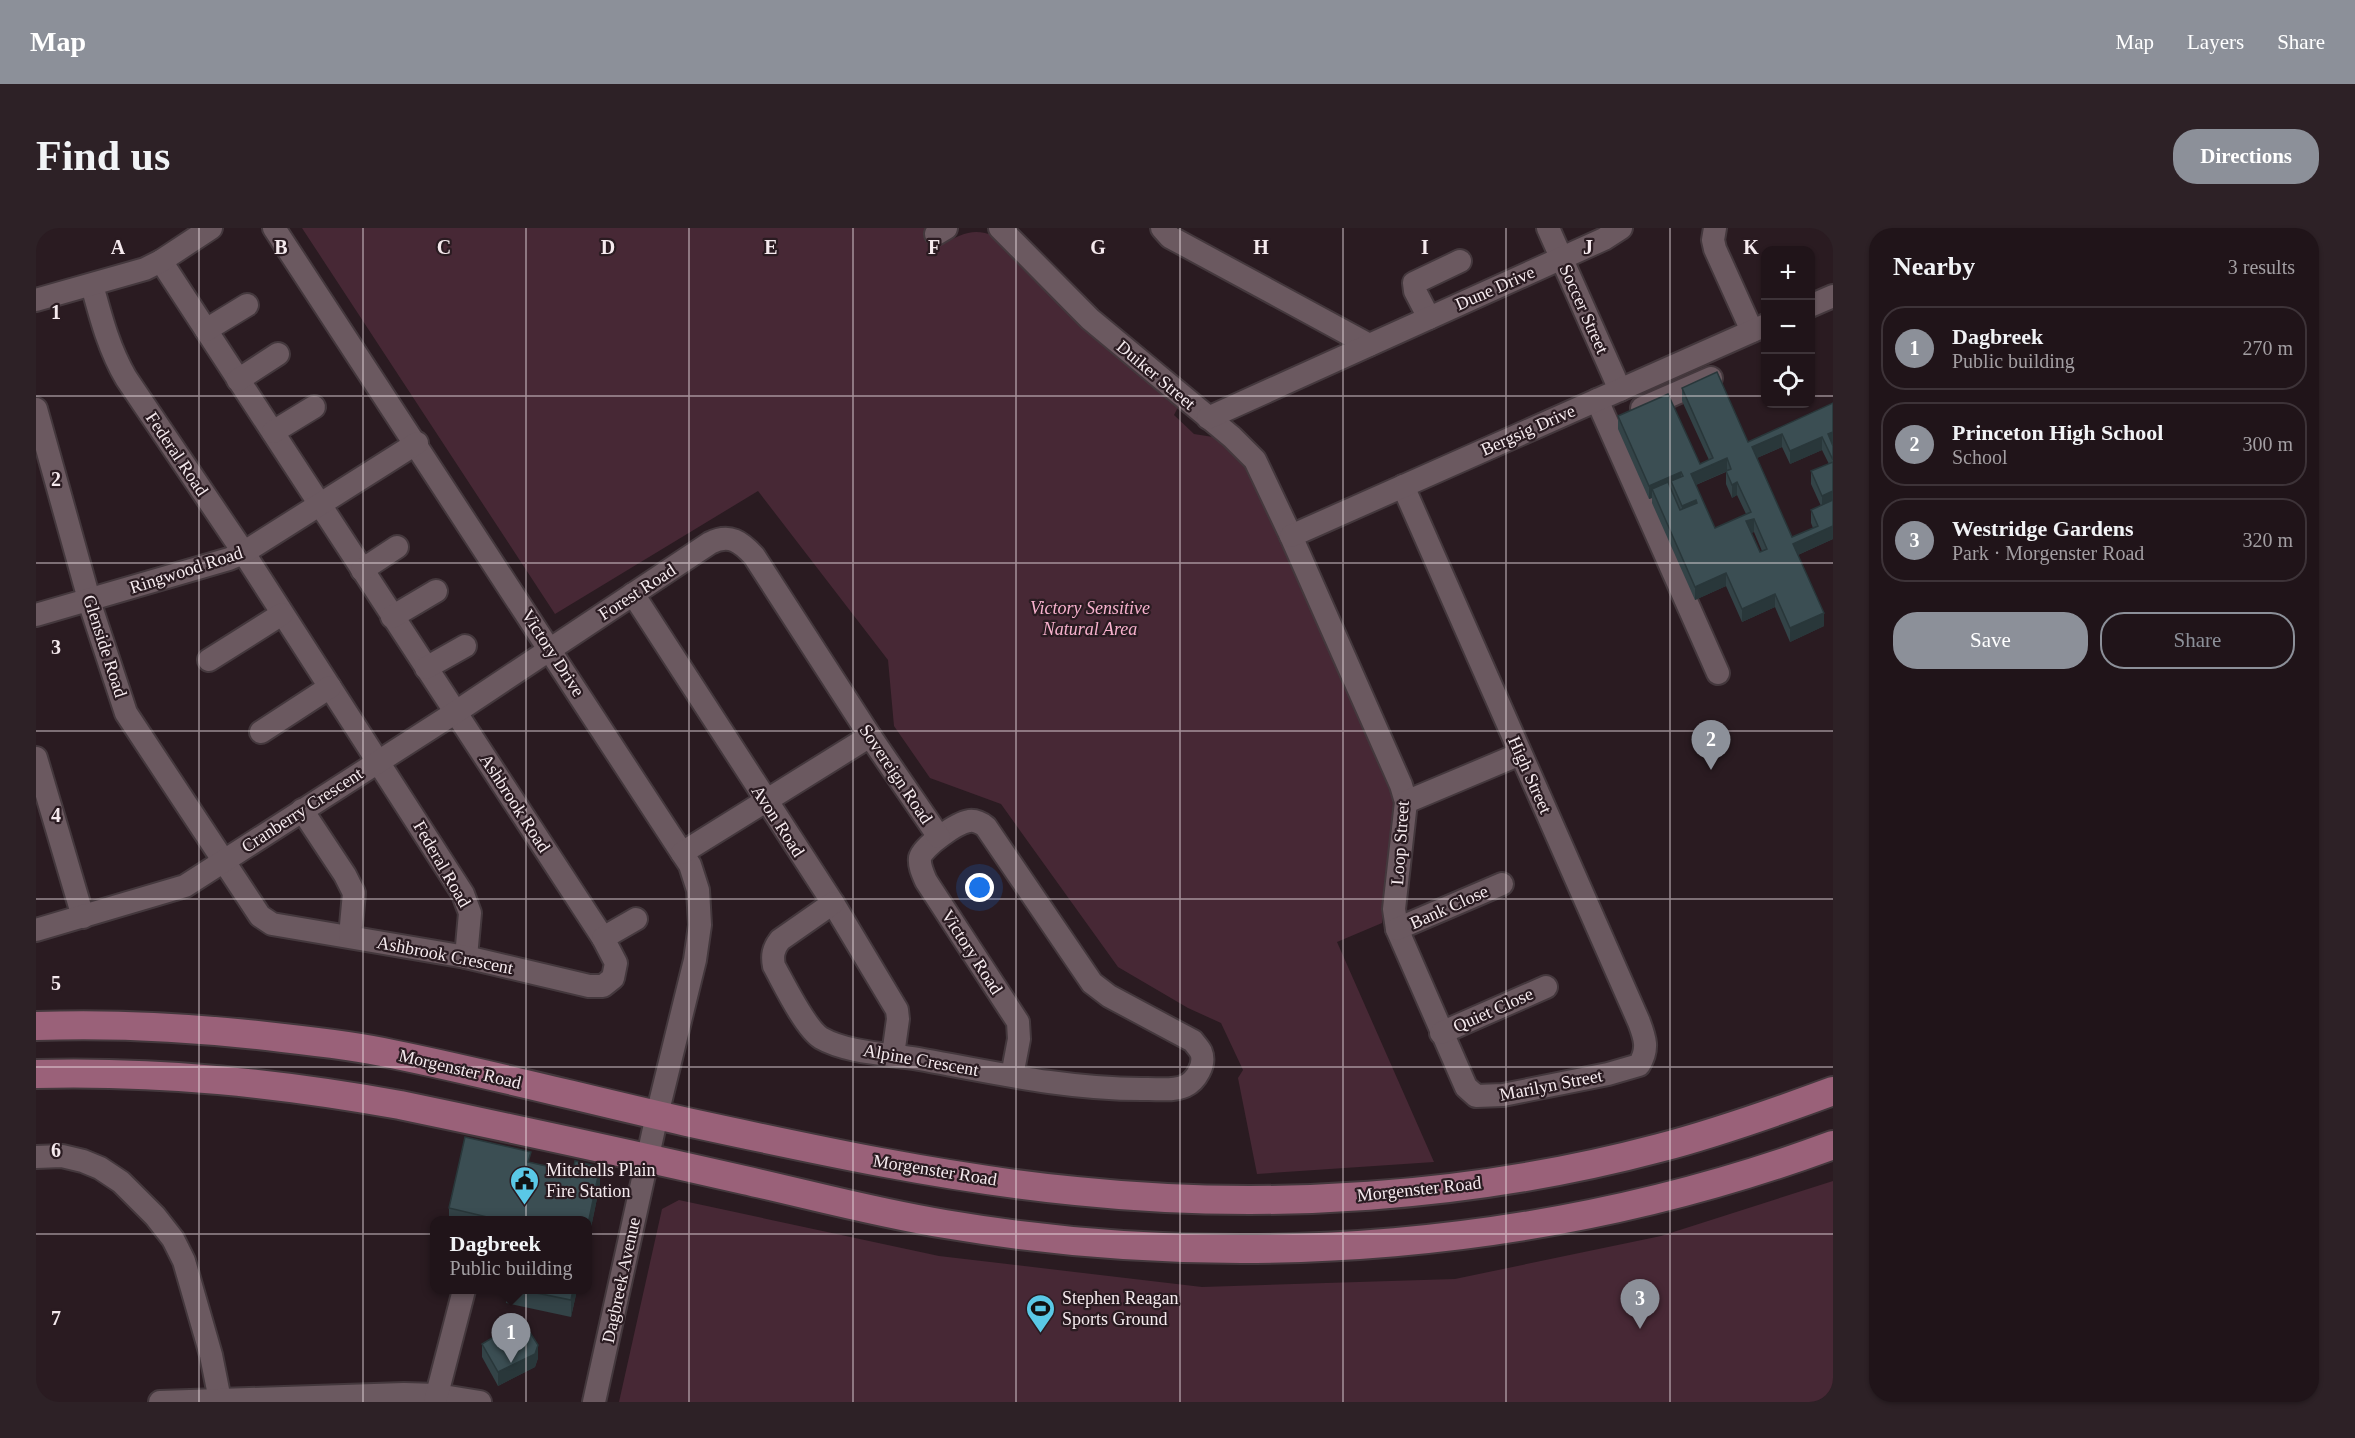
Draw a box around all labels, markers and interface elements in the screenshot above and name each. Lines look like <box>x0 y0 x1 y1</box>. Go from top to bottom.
text: Map <box>30 26 86 57</box>
text: Map <box>2116 30 2154 54</box>
text: Layers <box>2187 30 2244 54</box>
text: Share <box>2277 30 2325 54</box>
button: Directions <box>2173 129 2319 184</box>
text: Find us <box>36 133 170 179</box>
text: A <box>111 236 126 258</box>
text: B <box>274 236 288 258</box>
text: C <box>437 236 451 258</box>
text: D <box>601 236 615 258</box>
text: E <box>764 236 778 258</box>
text: F <box>928 236 940 258</box>
text: G <box>1090 236 1106 258</box>
text: H <box>1253 236 1269 258</box>
text: I <box>1421 236 1429 258</box>
text: J <box>1583 236 1593 258</box>
text: K <box>1743 236 1759 258</box>
map controls <box>1761 246 1815 408</box>
button: + <box>1761 246 1815 300</box>
text: Nearby <box>1893 252 1975 281</box>
text: 3 results <box>2228 256 2295 278</box>
street label: Soccer Street <box>1555 261 1613 357</box>
street label: Dune Drive <box>1452 262 1538 314</box>
button: − <box>1761 300 1815 354</box>
text: 1 <box>51 301 61 323</box>
text: Dagbreek <box>1952 324 2043 349</box>
street label: Duiker Street <box>1113 336 1199 414</box>
text: 1 <box>1910 337 1920 359</box>
text: 270 m <box>2242 337 2293 359</box>
text: Public building <box>1952 350 2075 372</box>
button: locate <box>1761 354 1815 408</box>
street label: Bergsig Drive <box>1478 400 1578 460</box>
street label: Federal Road <box>142 408 212 500</box>
text: Princeton High School <box>1952 420 2163 445</box>
text: 2 <box>1910 433 1920 455</box>
text: 300 m <box>2242 433 2293 455</box>
text: School <box>1952 446 2008 468</box>
text: 2 <box>51 468 61 490</box>
text: Westridge Gardens <box>1952 516 2134 541</box>
text: 3 <box>1910 529 1920 551</box>
text: 320 m <box>2242 529 2293 551</box>
street label: Ringwood Road <box>127 542 245 598</box>
text: Park · Morgenster Road <box>1952 542 2144 564</box>
street label: Forest Road <box>595 560 679 624</box>
street label: Glenside Road <box>79 592 131 700</box>
park label: Victory Sensitive Natural Area <box>1030 598 1150 639</box>
street label: Victory Drive <box>518 606 588 700</box>
button: Save <box>1893 612 2088 669</box>
button: Share <box>2100 612 2295 669</box>
text: 3 <box>51 636 61 658</box>
pin: 2 <box>1692 720 1730 770</box>
street label: Sovereign Road <box>855 721 937 827</box>
street label: High Street <box>1504 733 1556 817</box>
street label: Ashbrook Road <box>476 750 554 856</box>
street label: Cranberry Crescent <box>238 763 366 857</box>
street label: Avon Road <box>748 782 808 860</box>
street label: Loop Street <box>1387 800 1413 886</box>
text: 4 <box>51 804 61 826</box>
street label: Federal Road <box>409 817 475 911</box>
your location <box>965 873 994 902</box>
street label: Bank Close <box>1407 881 1491 933</box>
street label: Victory Road <box>937 906 1007 998</box>
street label: Ashbrook Crescent <box>375 932 515 978</box>
text: 5 <box>51 972 61 994</box>
street label: Quiet Close <box>1450 983 1536 1037</box>
street label: Alpine Crescent <box>862 1040 980 1080</box>
street label: Morgenster Road <box>397 1045 523 1093</box>
street label: Marilyn Street <box>1498 1065 1604 1105</box>
text: 6 <box>51 1139 61 1161</box>
street label: Morgenster Road <box>872 1150 998 1190</box>
place label: Mitchells Plain Fire Station <box>546 1160 656 1201</box>
public building icon: Mitchells Plain Fire Station <box>509 1164 541 1206</box>
street label: Morgenster Road <box>1356 1173 1482 1205</box>
street label: Dagbreek Avenue <box>598 1215 644 1345</box>
popup <box>430 1216 592 1294</box>
text: Dagbreek <box>450 1231 541 1256</box>
text: Public building <box>450 1257 572 1279</box>
pin: 3 <box>1620 1280 1660 1329</box>
place label: Stephen Reagan Sports Ground <box>1062 1288 1178 1329</box>
sports icon: Stephen Reagan Sports Ground <box>1025 1292 1057 1334</box>
text: 7 <box>51 1307 61 1329</box>
pin: 1 <box>492 1314 530 1363</box>

